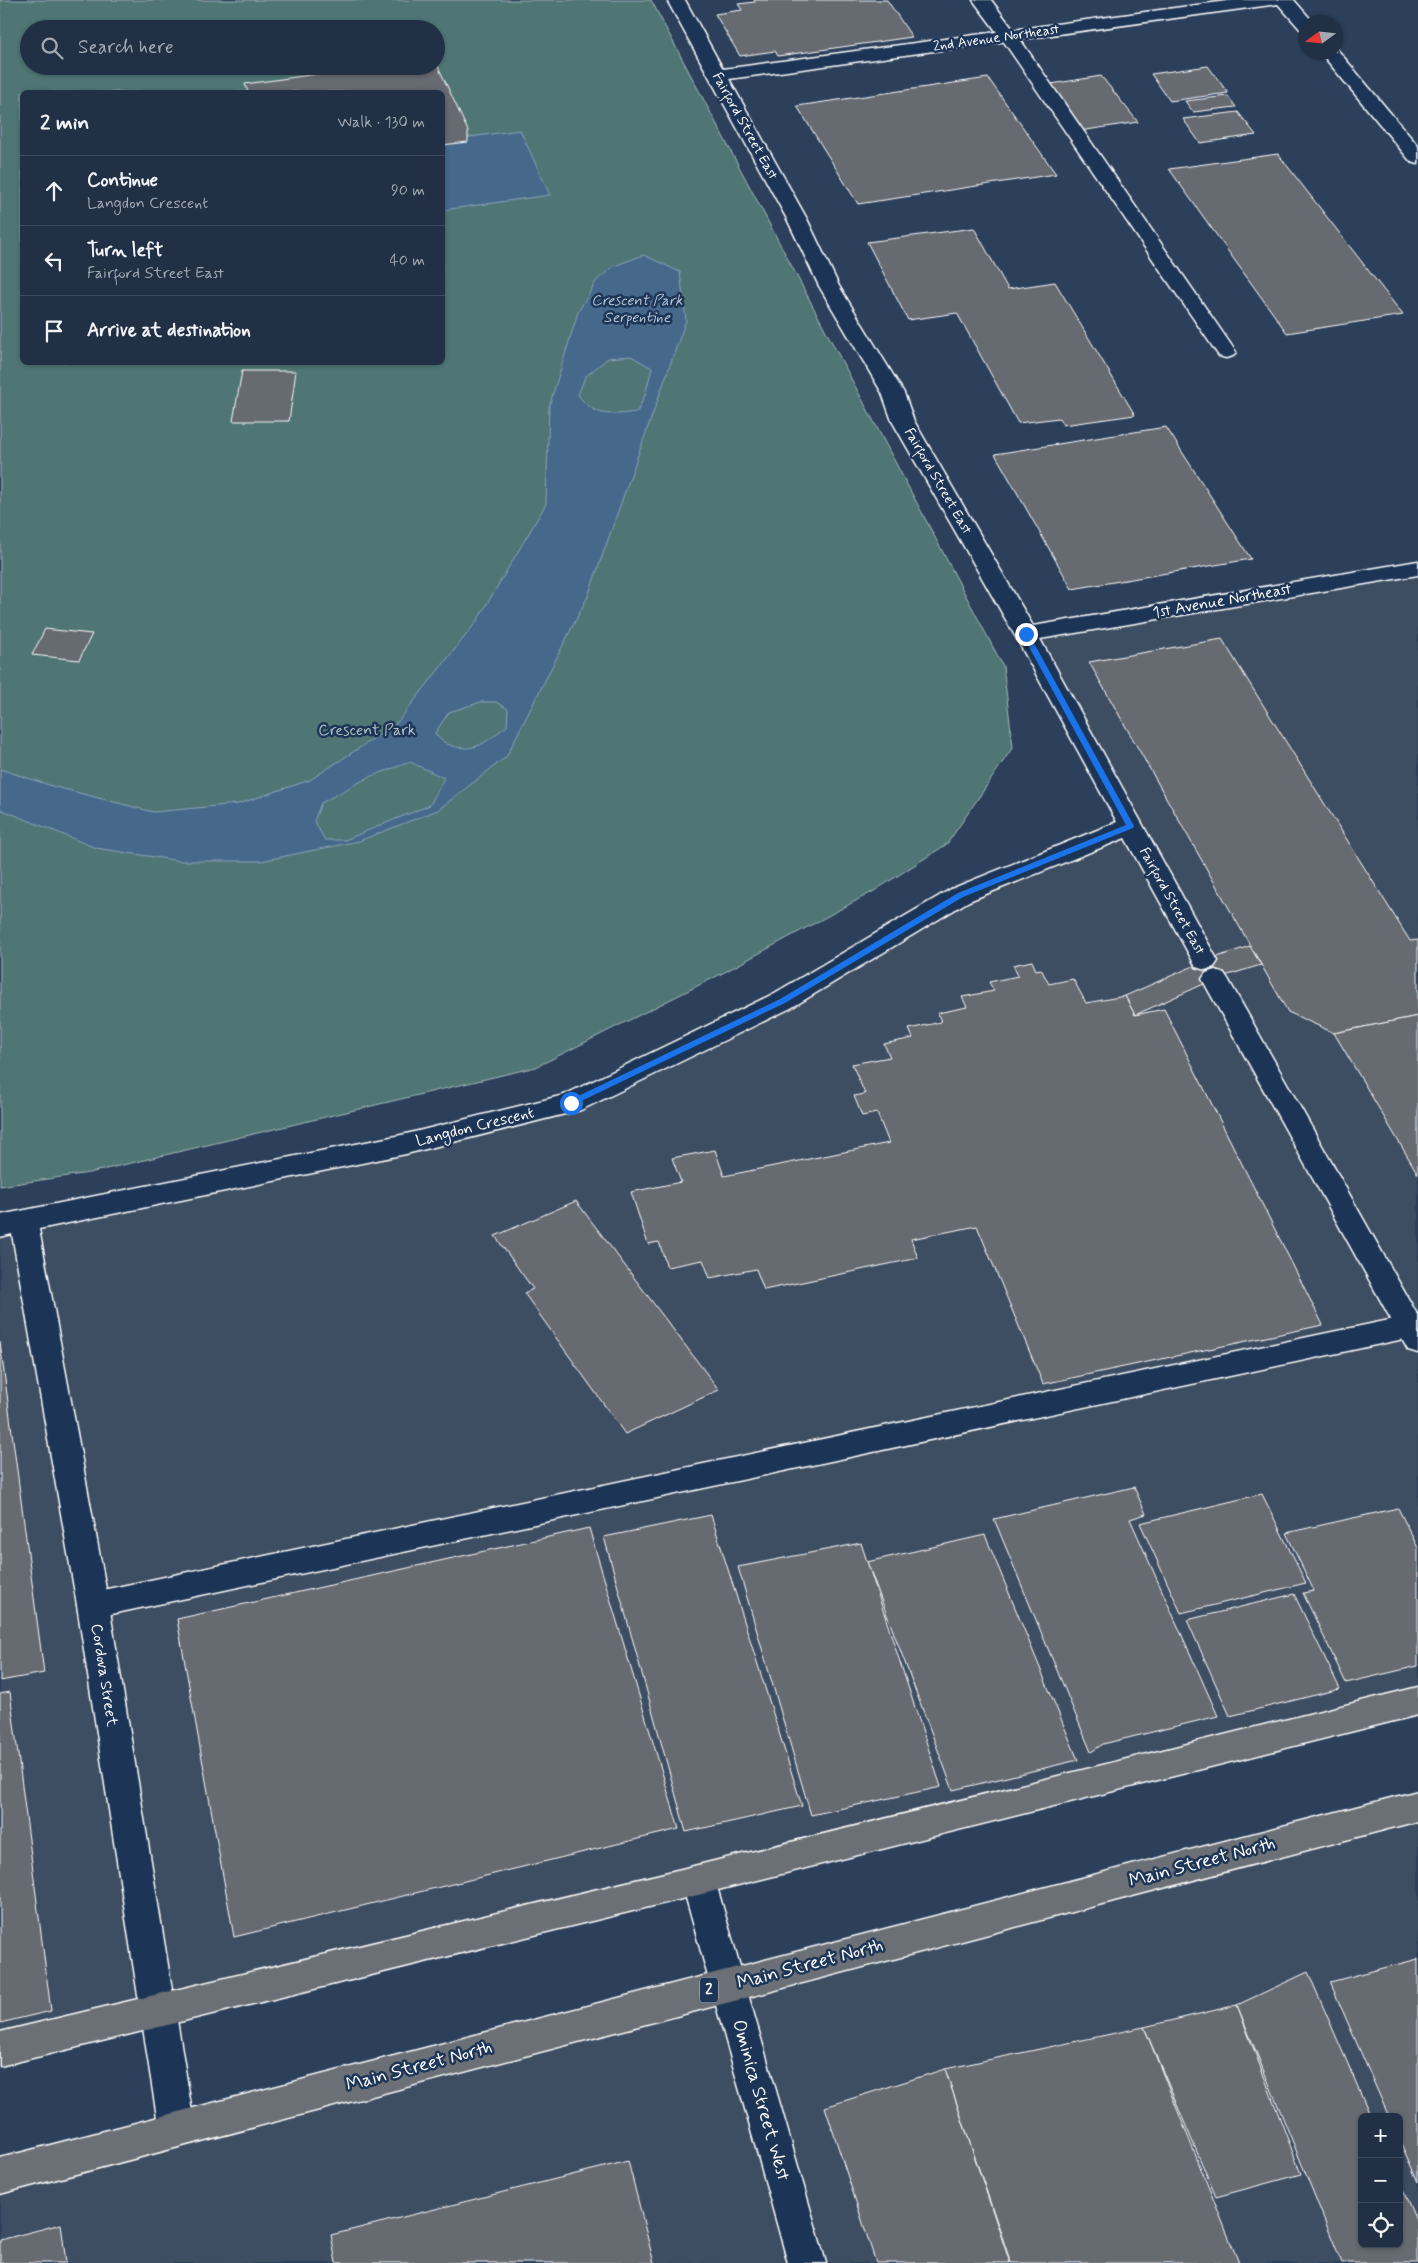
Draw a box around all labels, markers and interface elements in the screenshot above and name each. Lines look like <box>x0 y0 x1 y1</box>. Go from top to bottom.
north arrow <box>1298 15 1343 60</box>
search box <box>20 20 445 75</box>
street label: 2nd Avenue Northeast <box>932 20 1061 56</box>
icon: search <box>38 34 66 62</box>
text: Search here <box>78 35 174 60</box>
street label: Fairford Street East <box>706 69 782 184</box>
text: 2 min <box>40 109 89 137</box>
text: Walk · 130 m <box>338 112 425 133</box>
text: Continue <box>87 168 158 193</box>
icon: ahead <box>40 177 68 205</box>
text: 90 m <box>391 180 425 201</box>
text: Langdon Crescent <box>87 193 208 214</box>
text: Turn left <box>87 238 163 263</box>
icon: left <box>40 247 68 275</box>
text: 40 m <box>389 250 425 271</box>
text: Fairford Street East <box>87 263 224 284</box>
water label: Crescent Park Serpentine <box>591 291 683 328</box>
icon: arrive <box>40 317 68 345</box>
text: Arrive at destination <box>87 318 251 343</box>
street label: Fairford Street East <box>899 425 976 539</box>
street label: 1st Avenue Northeast <box>1151 578 1293 624</box>
route end <box>1015 623 1038 646</box>
park label: Crescent Park <box>318 720 416 741</box>
street label: Fairford Street East <box>1133 844 1209 959</box>
route start <box>560 1092 583 1115</box>
street label: Langdon Crescent <box>414 1102 537 1153</box>
street label: Cordova Street <box>86 1622 123 1728</box>
street label: Main Street North <box>1126 1830 1278 1894</box>
street label: Main Street North <box>734 1932 886 1996</box>
road number: 2 <box>700 1978 718 2002</box>
street label: Ominica Street West <box>726 2017 796 2183</box>
street label: Main Street North <box>343 2034 495 2098</box>
map controls <box>1358 2113 1403 2248</box>
button: + <box>1358 2113 1403 2158</box>
button: − <box>1358 2158 1403 2203</box>
button: locate <box>1358 2203 1403 2248</box>

